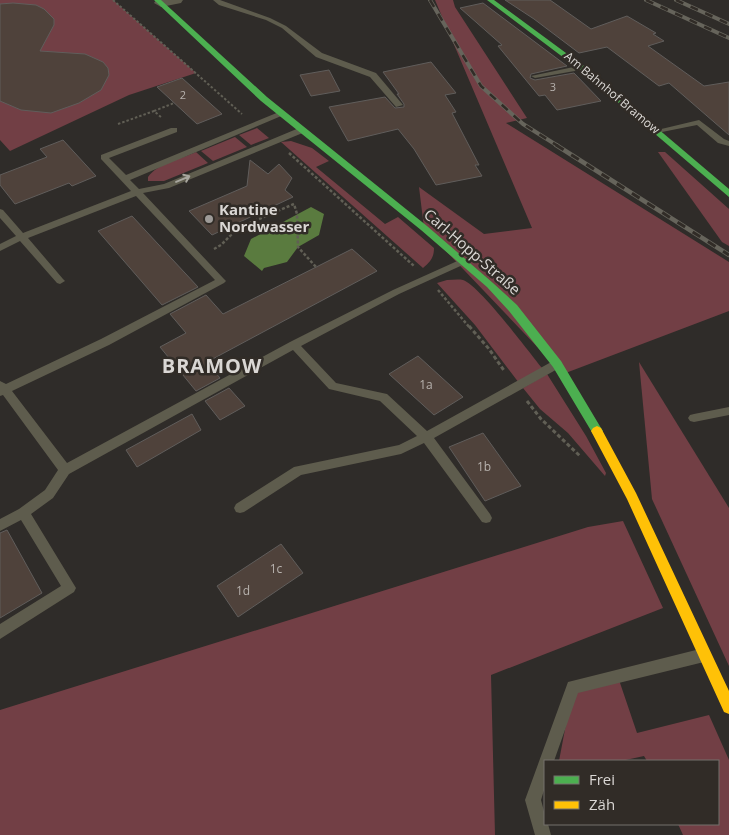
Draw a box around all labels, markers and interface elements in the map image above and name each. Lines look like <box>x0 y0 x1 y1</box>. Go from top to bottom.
street label: Am Bahnhof Bramow <box>561 48 664 138</box>
house number: 3 <box>550 79 556 94</box>
house number: 2 <box>180 87 186 102</box>
one-way arrow <box>175 173 190 183</box>
place label: Kantine Nordwasser <box>219 199 309 236</box>
street label: Carl-Hopp-Straße <box>420 204 525 299</box>
marker: Kantine Nordwasser <box>203 213 215 225</box>
district label: BRAMOW <box>162 352 262 379</box>
house number: 1a <box>419 376 433 393</box>
house number: 1b <box>477 458 491 475</box>
house number: 1c <box>270 560 283 577</box>
house number: 1d <box>236 582 250 599</box>
legend <box>544 760 719 825</box>
text: Frei <box>589 769 615 789</box>
text: Zäh <box>589 794 615 814</box>

